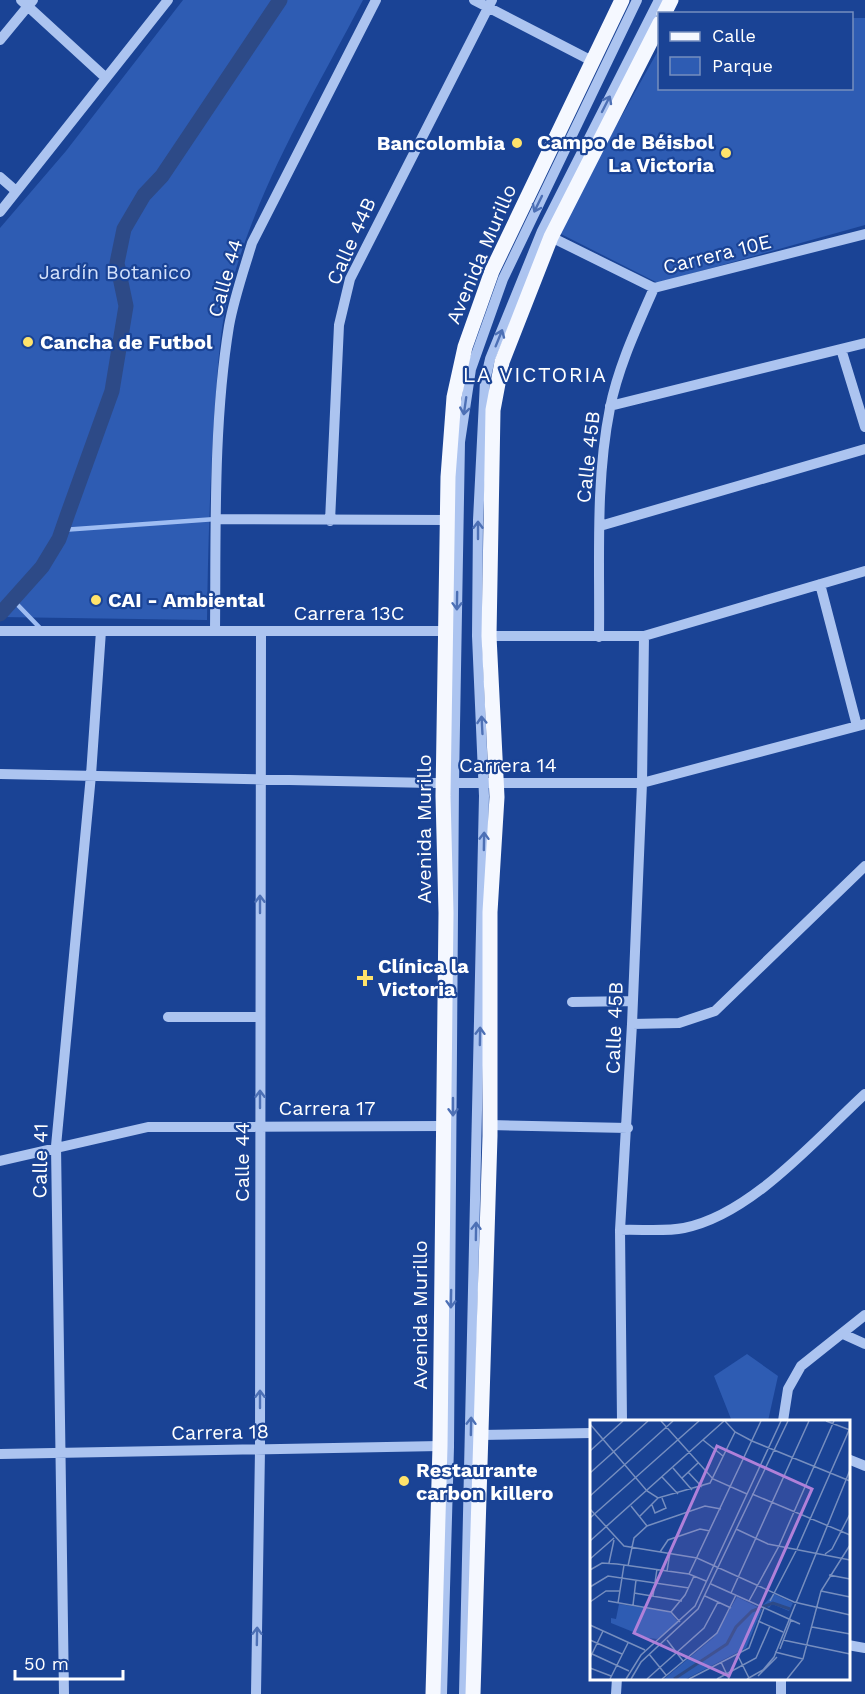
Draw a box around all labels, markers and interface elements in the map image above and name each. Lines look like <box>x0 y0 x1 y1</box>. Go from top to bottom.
legend <box>658 12 853 90</box>
text: Calle <box>712 25 756 46</box>
text: Parque <box>712 55 773 76</box>
one-way arrow <box>601 95 612 113</box>
place label: Campo de Béisbol La Victoria <box>537 130 714 177</box>
place label: Bancolombia <box>377 131 505 155</box>
marker: Bancolombia <box>510 136 524 150</box>
marker: Campo de Béisbol La Victoria <box>719 146 733 160</box>
street label: Avenida Murillo <box>441 181 521 327</box>
street label: Calle 44B <box>321 194 381 288</box>
one-way arrow <box>532 194 544 212</box>
street label: Carrera 10E <box>660 229 774 279</box>
street label: Calle 44 <box>202 236 248 320</box>
park label: Jardín Botanico <box>39 260 191 284</box>
one-way arrow <box>494 329 505 348</box>
place label: Cancha de Futbol <box>40 330 213 354</box>
marker: Cancha de Futbol <box>21 335 35 349</box>
district label: LA VICTORIA <box>463 362 607 387</box>
one-way arrow <box>459 396 470 415</box>
street label: Calle 45B <box>571 410 605 504</box>
one-way arrow <box>472 521 484 541</box>
place label: CAI - Ambiental <box>108 588 265 612</box>
one-way arrow <box>451 590 462 610</box>
marker: CAI - Ambiental <box>89 593 103 607</box>
street label: Carrera 13C <box>294 601 404 625</box>
one-way arrow <box>476 716 487 736</box>
street label: Carrera 14 <box>459 753 557 777</box>
street label: Avenida Murillo <box>412 754 436 904</box>
one-way arrow <box>478 831 490 851</box>
one-way arrow <box>254 894 266 914</box>
place label: Clínica la Victoria <box>378 954 469 1001</box>
marker: Clínica la Victoria <box>356 969 374 987</box>
street label: Calle 45B <box>600 981 628 1075</box>
one-way arrow <box>474 1026 486 1046</box>
one-way arrow <box>254 1089 266 1109</box>
street label: Carrera 17 <box>279 1096 375 1120</box>
one-way arrow <box>447 1096 459 1116</box>
street label: Calle 44 <box>230 1122 254 1202</box>
street label: Calle 41 <box>27 1123 53 1199</box>
one-way arrow <box>470 1221 482 1241</box>
street label: Avenida Murillo <box>408 1240 432 1390</box>
one-way arrow <box>445 1289 457 1309</box>
one-way arrow <box>254 1389 266 1409</box>
one-way arrow <box>465 1416 477 1436</box>
street label: Carrera 18 <box>171 1419 269 1445</box>
inset map <box>590 1420 850 1679</box>
place label: Restaurante carbon killero <box>416 1458 554 1505</box>
marker: Restaurante carbon killero <box>397 1474 411 1488</box>
one-way arrow <box>251 1626 263 1646</box>
scale bar <box>15 1643 123 1681</box>
text: 50 m <box>24 1653 69 1674</box>

